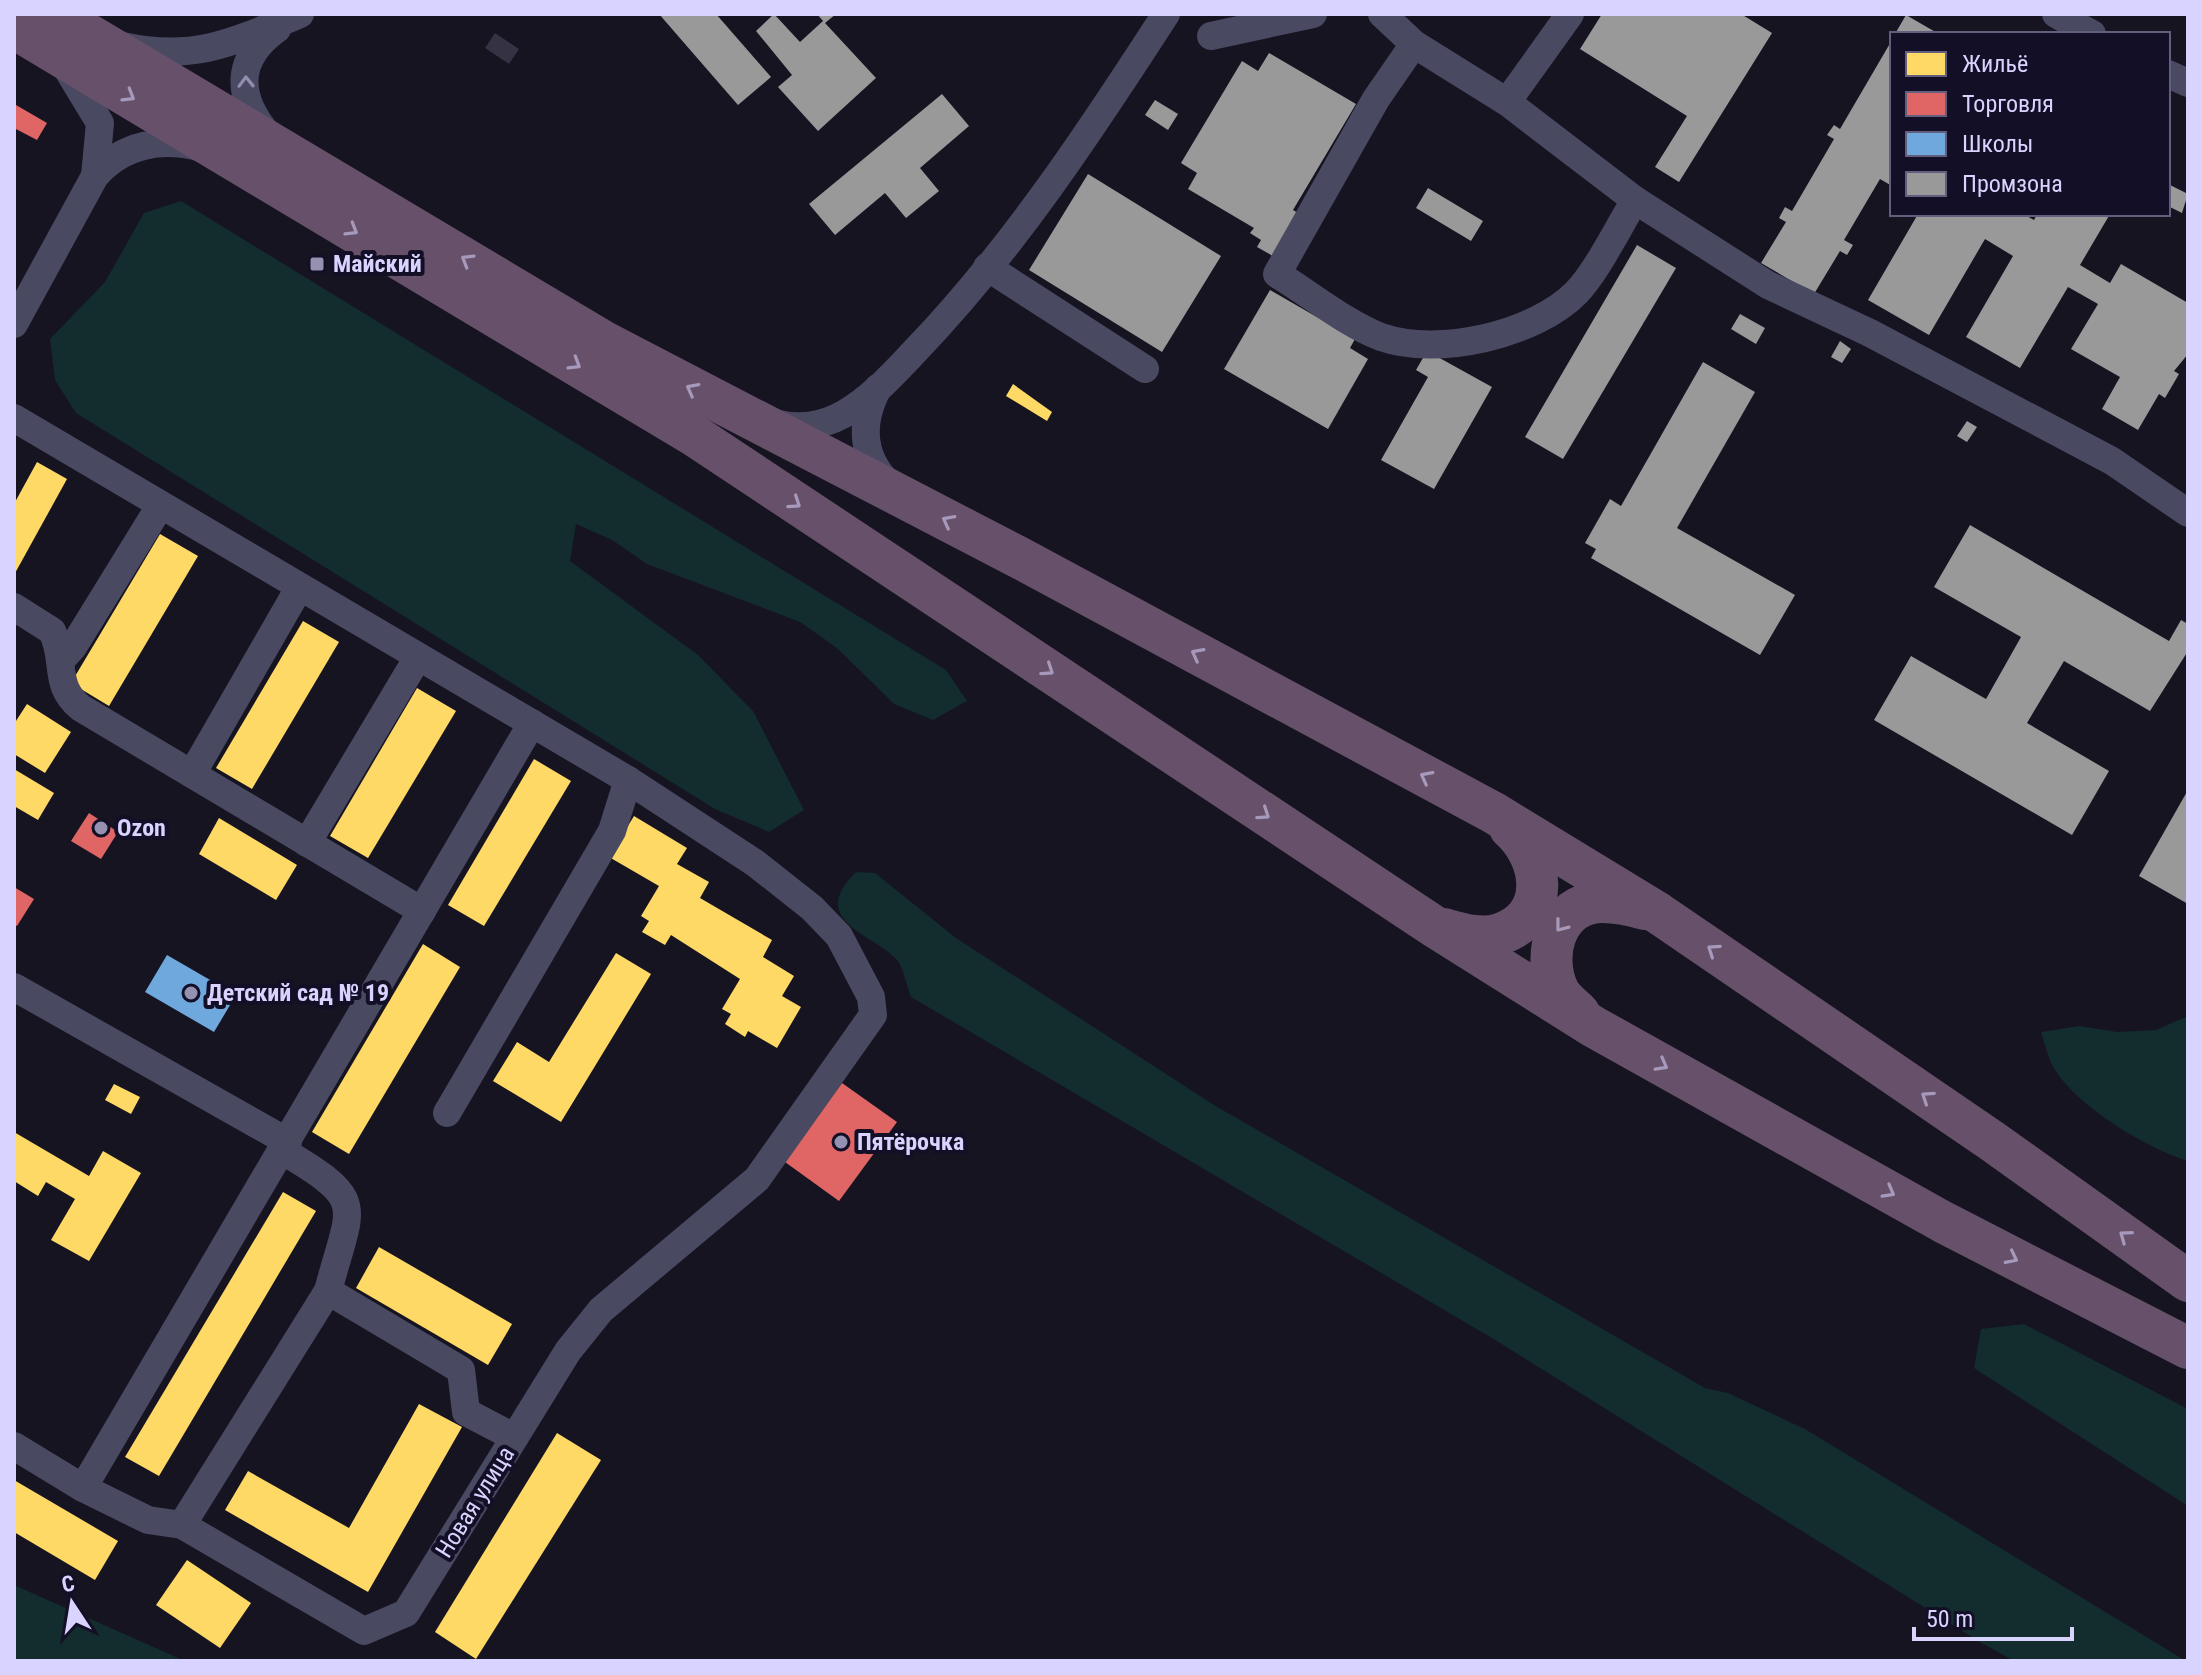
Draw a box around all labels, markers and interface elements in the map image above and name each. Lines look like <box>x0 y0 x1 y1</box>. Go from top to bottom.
legend <box>1890 32 2170 216</box>
text: Жильё <box>1962 50 2028 78</box>
one-way arrow <box>238 76 255 88</box>
one-way arrow <box>120 86 135 102</box>
text: Торговля <box>1962 90 2054 118</box>
text: Школы <box>1962 130 2033 158</box>
text: Промзона <box>1962 170 2063 198</box>
one-way arrow <box>343 220 358 236</box>
place label: Майский <box>333 250 422 278</box>
one-way arrow <box>461 254 476 270</box>
marker: Майский <box>308 255 326 273</box>
one-way arrow <box>566 354 581 370</box>
one-way arrow <box>686 384 701 399</box>
one-way arrow <box>786 493 800 508</box>
one-way arrow <box>942 516 957 531</box>
one-way arrow <box>1190 648 1205 663</box>
one-way arrow <box>1039 661 1053 676</box>
one-way arrow <box>1419 771 1434 786</box>
one-way arrow <box>1256 804 1270 819</box>
place label: Ozon <box>117 814 166 842</box>
marker: Ozon <box>92 819 110 837</box>
one-way arrow <box>1557 917 1571 932</box>
one-way arrow <box>1707 945 1721 960</box>
place label: Детский сад № 19 <box>207 979 389 1007</box>
marker: Детский сад № 19 <box>182 984 200 1002</box>
one-way arrow <box>1653 1055 1667 1071</box>
one-way arrow <box>1922 1092 1936 1107</box>
place label: Пятёрочка <box>857 1128 964 1156</box>
marker: Пятёрочка <box>832 1133 850 1151</box>
one-way arrow <box>1880 1182 1894 1198</box>
one-way arrow <box>2119 1231 2133 1246</box>
one-way arrow <box>2003 1248 2018 1263</box>
street label: Новая улица <box>430 1441 520 1563</box>
north arrow <box>32 1563 112 1643</box>
text: С <box>59 1570 77 1597</box>
scale bar <box>1914 1591 2072 1641</box>
text: 50 m <box>1926 1605 1973 1633</box>

